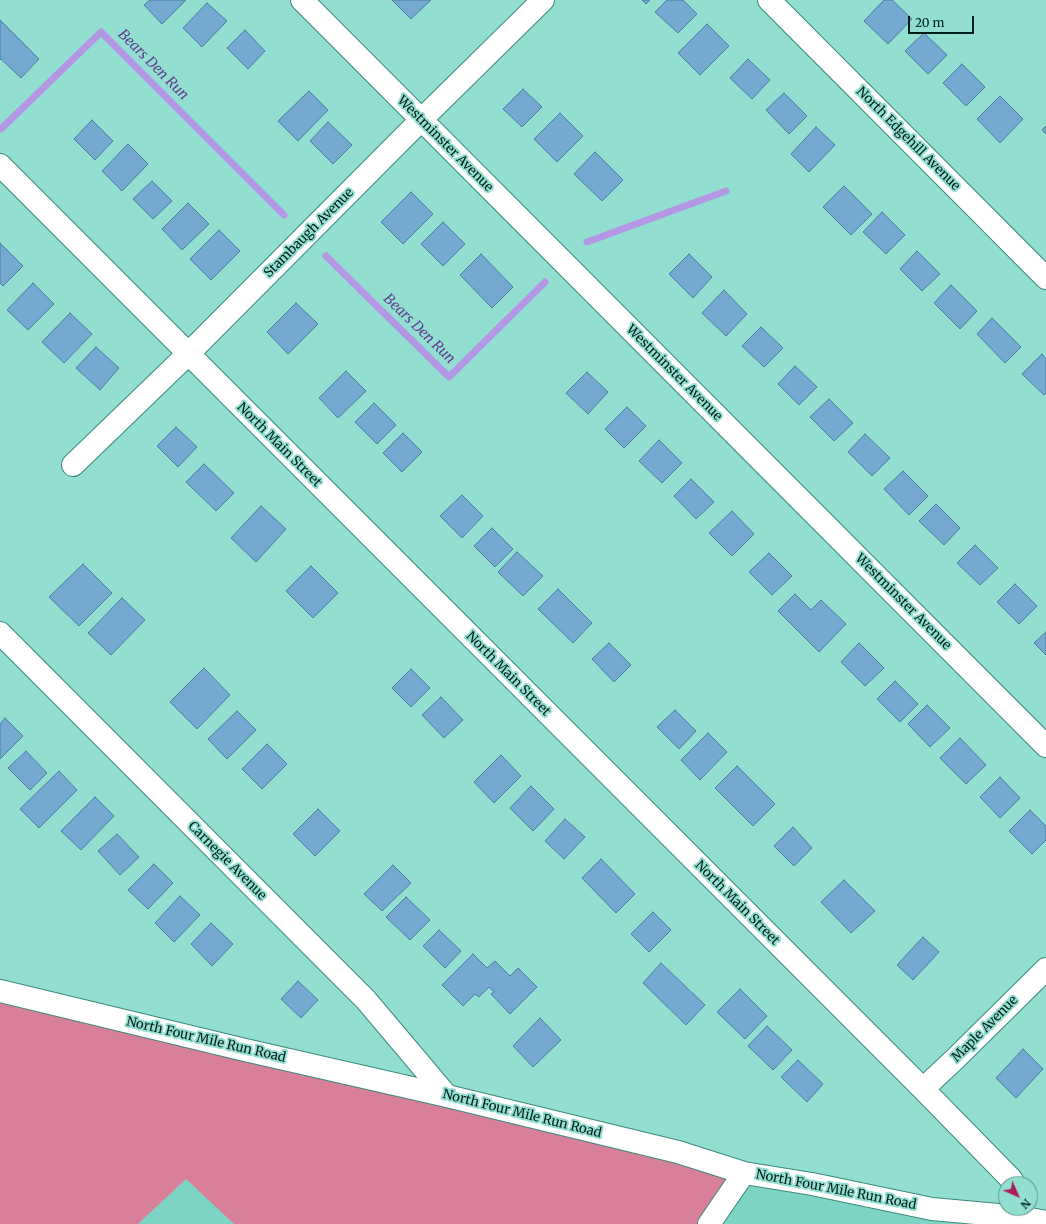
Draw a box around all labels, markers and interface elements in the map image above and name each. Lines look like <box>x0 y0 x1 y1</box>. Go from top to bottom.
scale bar <box>910 8 976 34</box>
text: 20 m <box>915 15 944 30</box>
water label: Bears Den Run <box>114 26 192 104</box>
street label: North Edgehill Avenue <box>853 84 963 194</box>
street label: Westminster Avenue <box>394 93 496 195</box>
street label: Stambaugh Avenue <box>261 185 357 281</box>
water label: Bears Den Run <box>380 291 458 367</box>
street label: Westminster Avenue <box>623 322 725 424</box>
street label: North Main Street <box>234 400 324 490</box>
street label: Westminster Avenue <box>852 551 954 653</box>
street label: North Main Street <box>463 629 553 719</box>
street label: Carnegie Avenue <box>185 819 269 903</box>
street label: North Main Street <box>692 858 782 948</box>
street label: Maple Avenue <box>949 993 1021 1065</box>
street label: North Four Mile Run Road <box>125 1014 287 1066</box>
street label: North Four Mile Run Road <box>441 1087 603 1141</box>
street label: North Four Mile Run Road <box>754 1167 918 1213</box>
north arrow <box>998 1176 1038 1216</box>
text: N <box>1018 1196 1034 1212</box>

